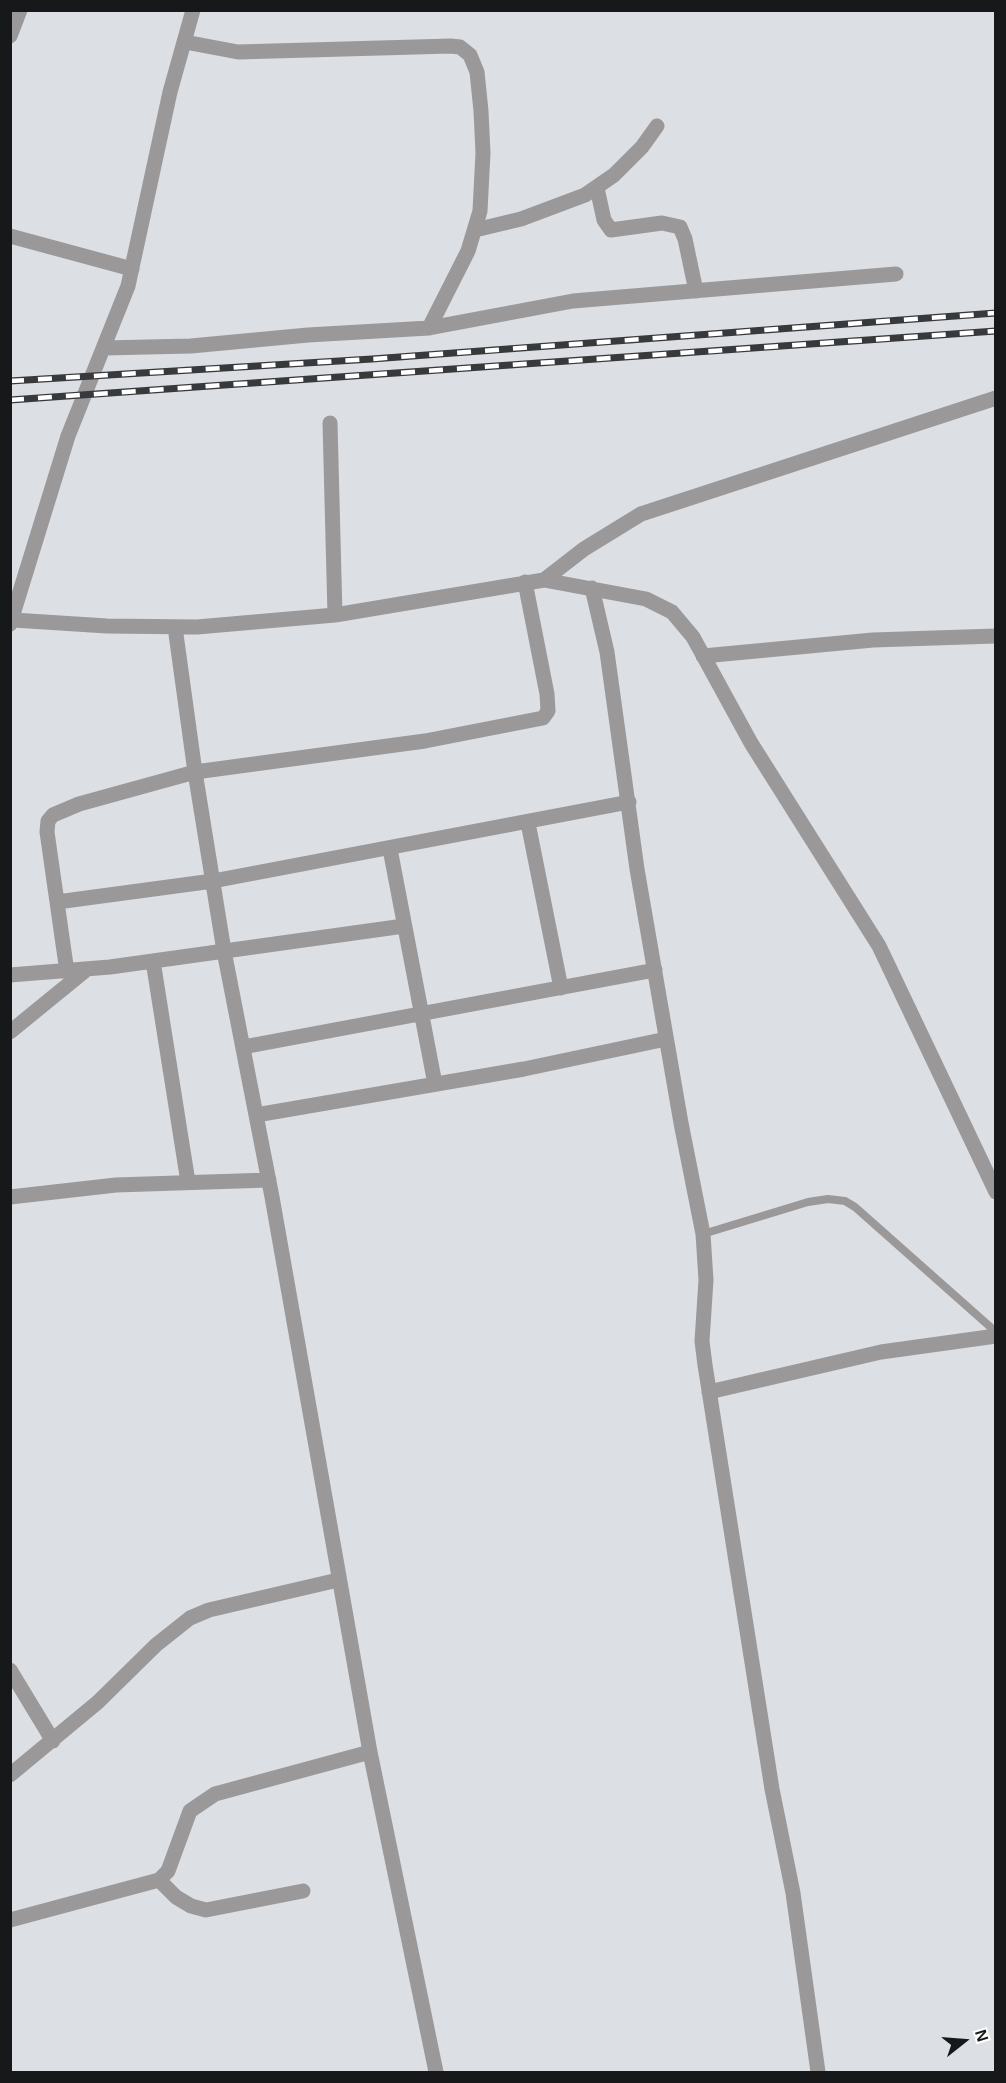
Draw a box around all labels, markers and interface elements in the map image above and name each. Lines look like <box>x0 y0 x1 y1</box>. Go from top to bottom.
north arrow <box>934 2011 994 2071</box>
text: N <box>972 2028 992 2044</box>

